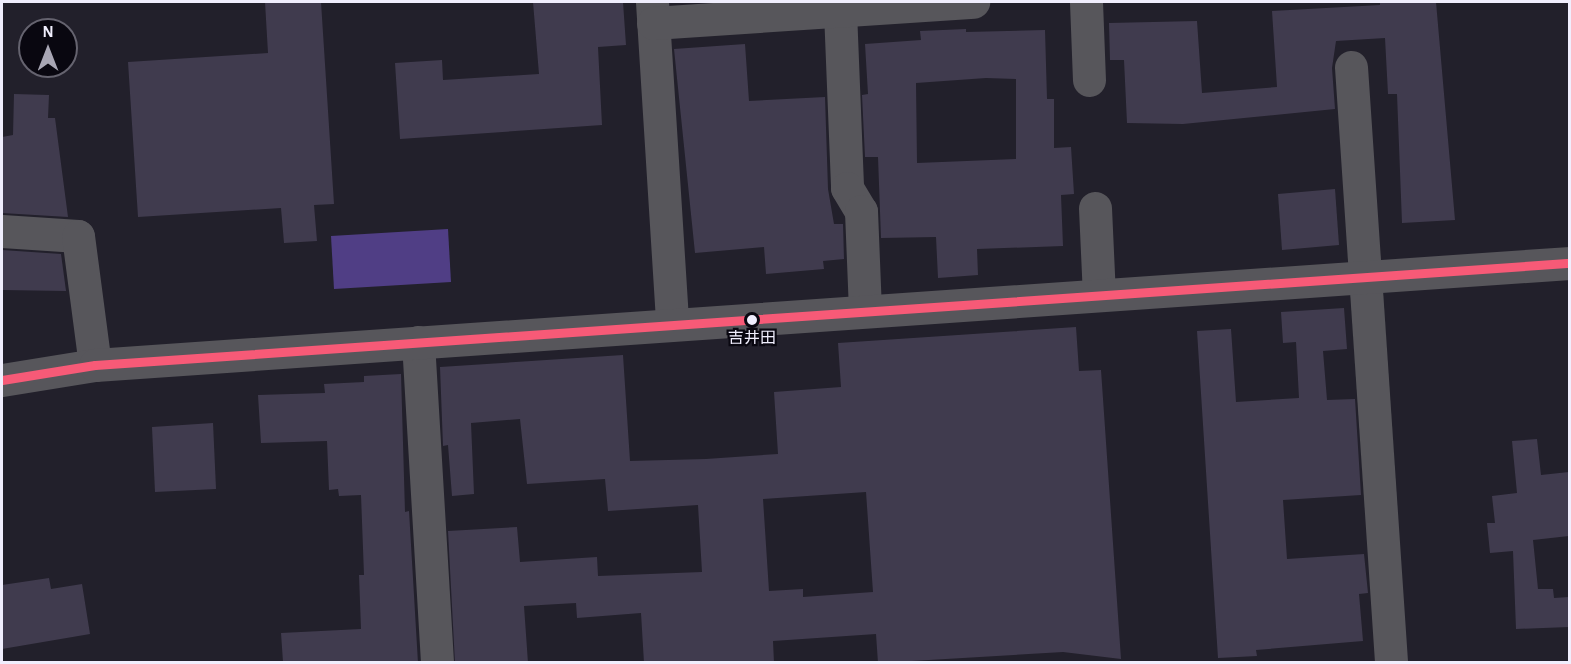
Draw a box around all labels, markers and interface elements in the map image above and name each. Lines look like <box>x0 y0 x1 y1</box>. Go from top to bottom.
north arrow <box>18 18 78 78</box>
text: N <box>42 24 54 40</box>
marker: 吉井田 <box>746 314 758 326</box>
place label: 吉井田 <box>728 328 776 348</box>

